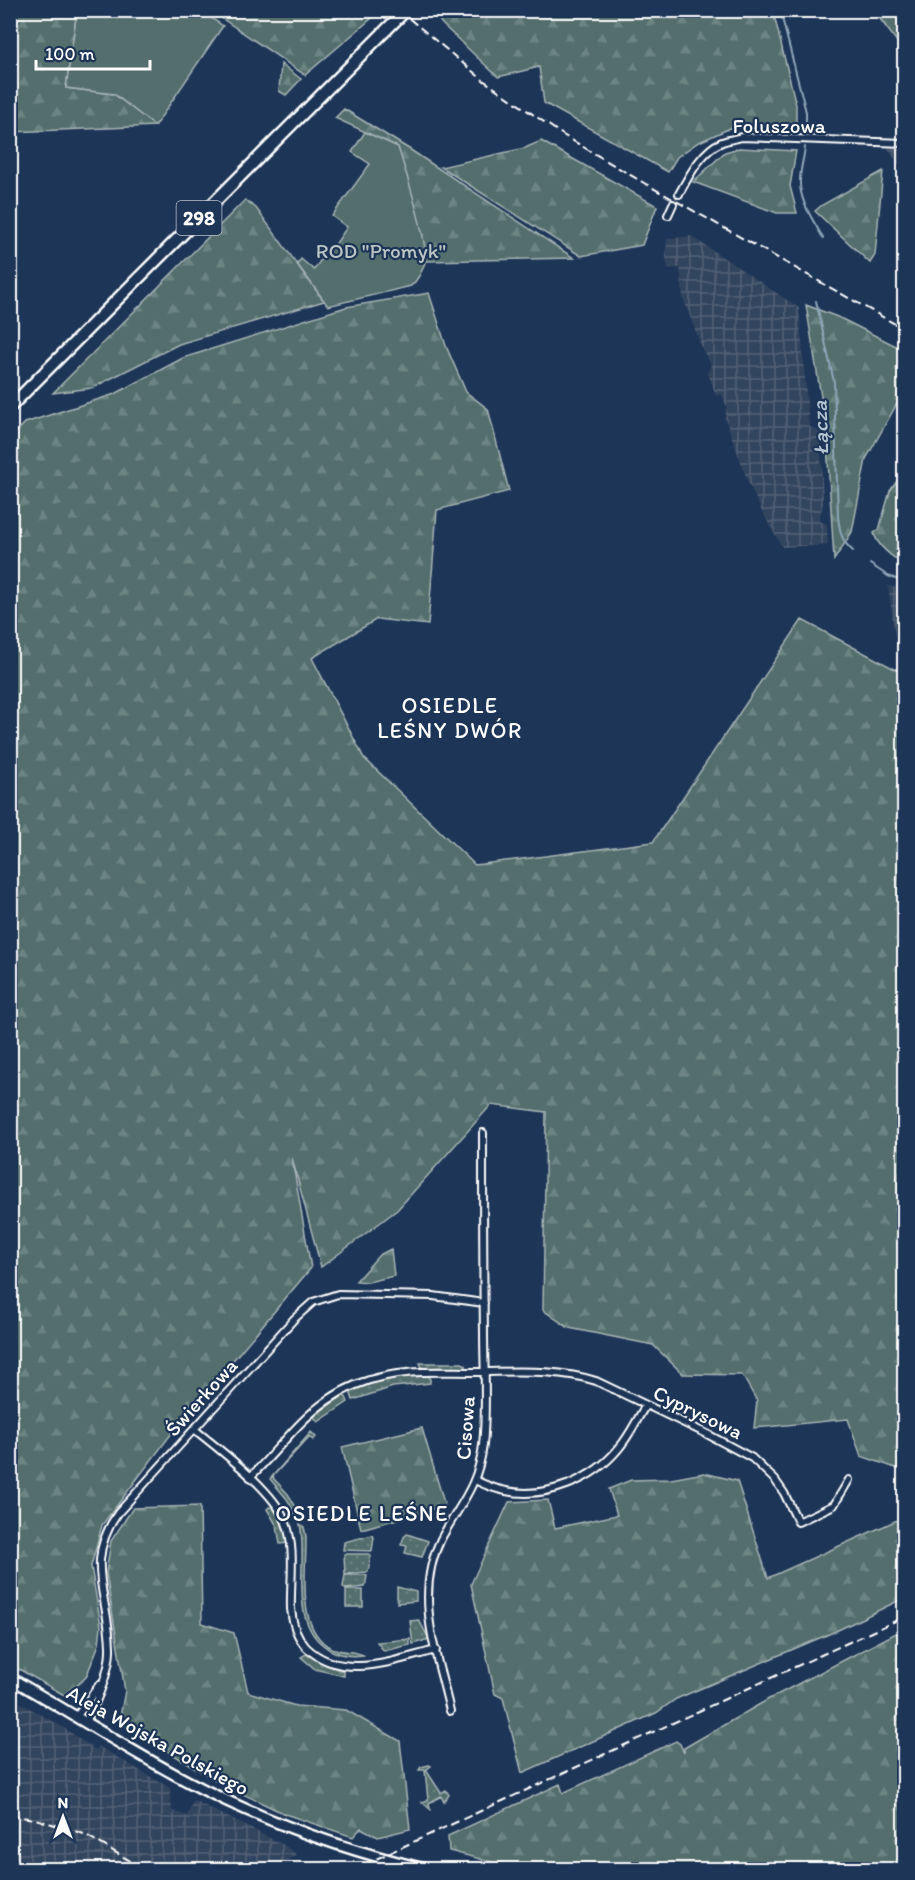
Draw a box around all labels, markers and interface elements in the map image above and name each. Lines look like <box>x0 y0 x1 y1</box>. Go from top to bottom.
scale bar <box>36 33 150 71</box>
text: 100 m <box>45 43 95 65</box>
street label: Foluszowa <box>732 113 826 138</box>
road number: 298 <box>176 201 222 235</box>
park label: ROD "Promyk" <box>316 238 446 263</box>
water label: Łącza <box>806 400 834 456</box>
district label: OSIEDLE LEŚNY DWÓR <box>377 692 523 744</box>
street label: Świerkowa <box>160 1353 242 1441</box>
street label: Cyprysowa <box>649 1380 747 1444</box>
street label: Cisowa <box>450 1395 480 1461</box>
district label: OSIEDLE LEŚNE <box>275 1500 449 1527</box>
street label: Aleja Wojska Polskiego <box>62 1679 254 1801</box>
north arrow <box>33 1787 93 1847</box>
text: N <box>58 1793 68 1812</box>

